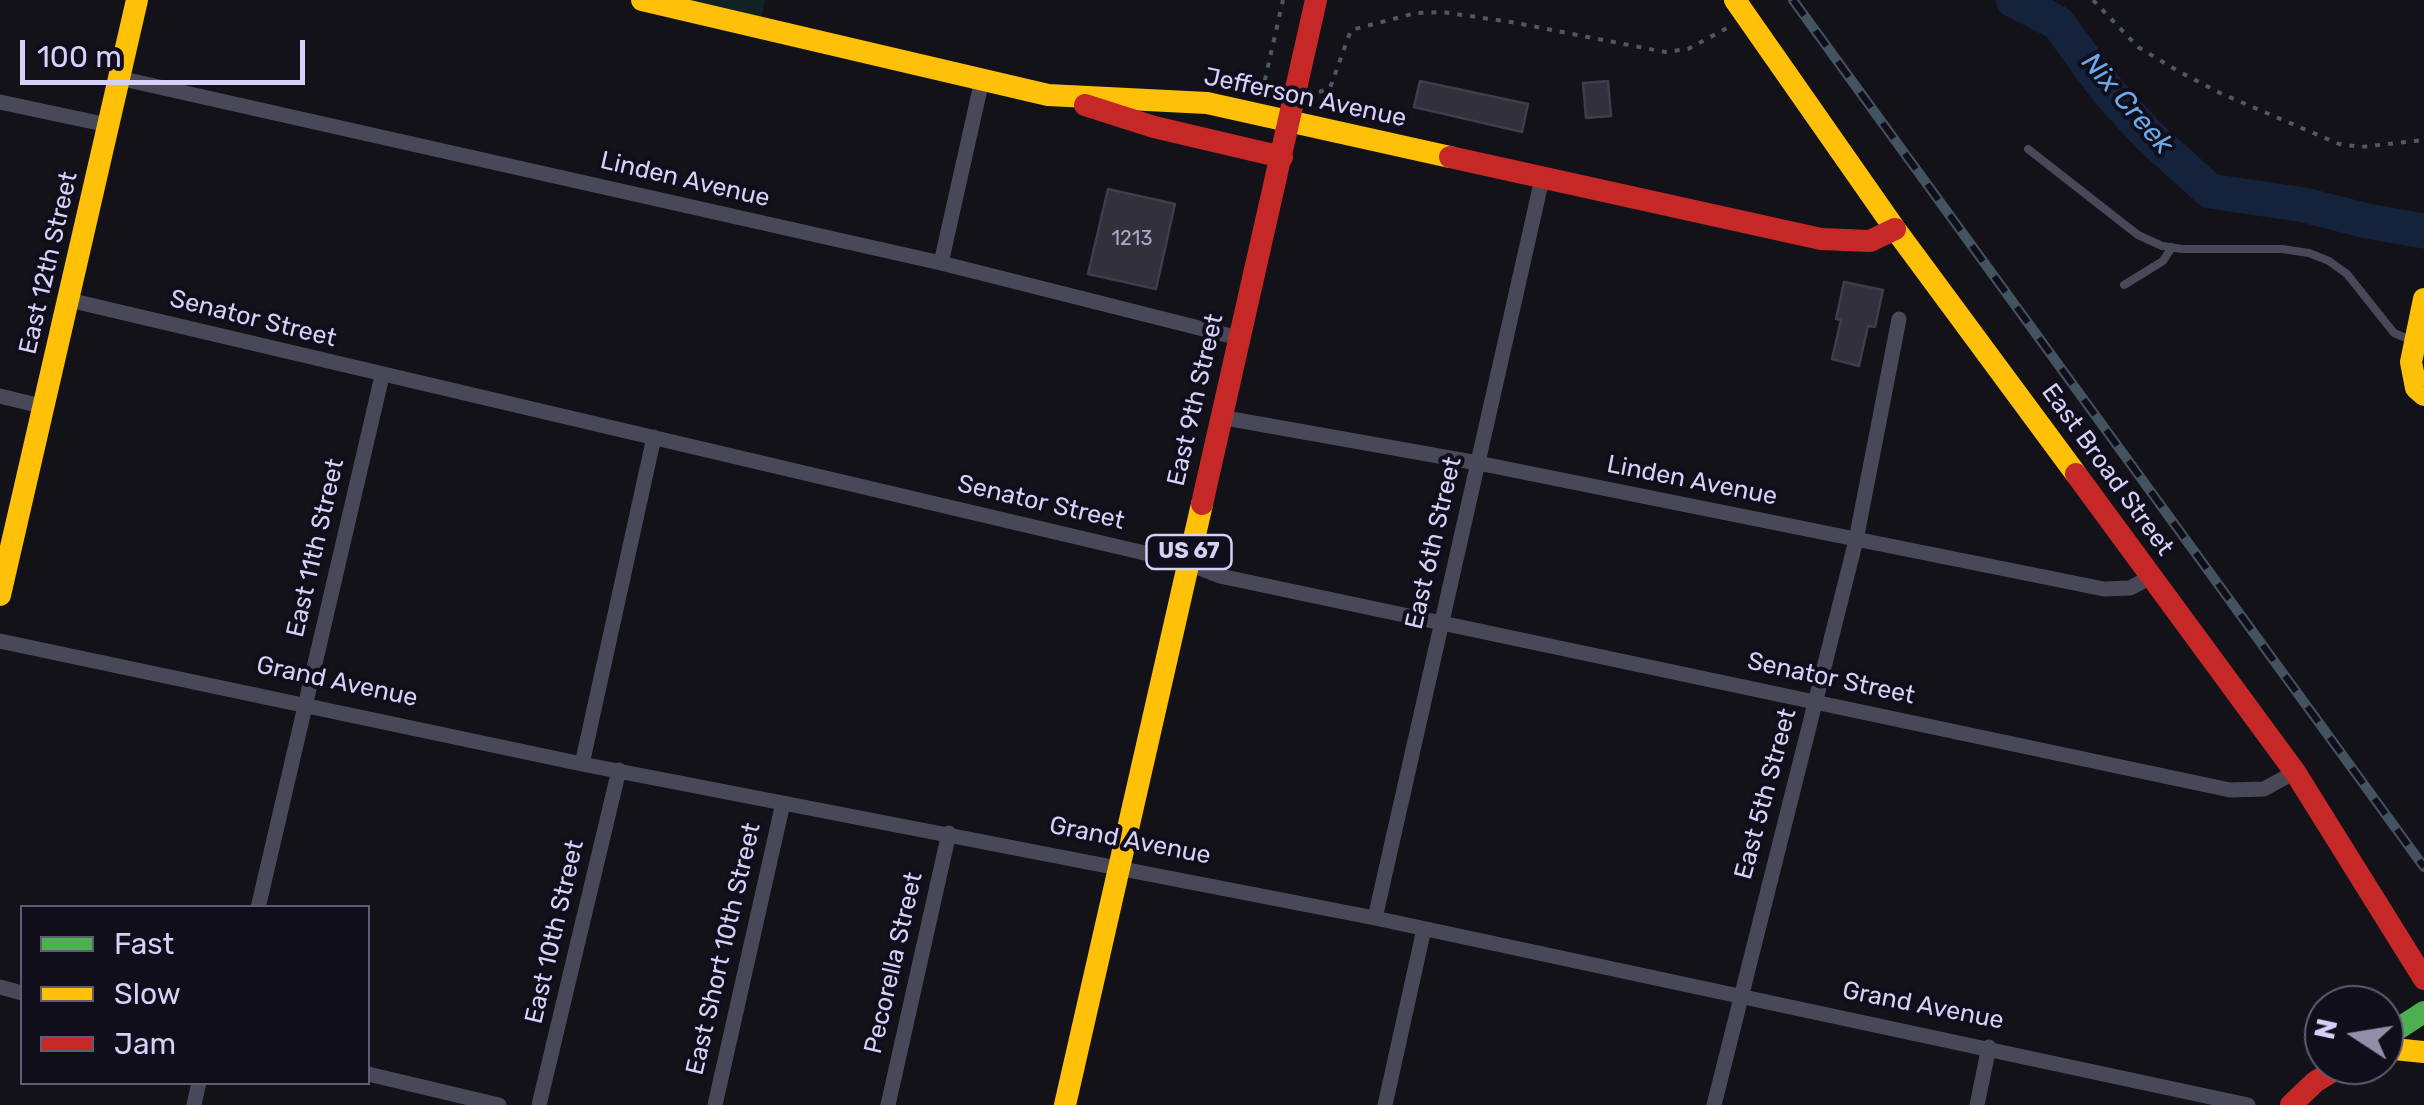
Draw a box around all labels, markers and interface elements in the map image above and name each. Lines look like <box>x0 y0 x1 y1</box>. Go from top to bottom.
scale bar <box>25 20 310 82</box>
text: 100 m <box>37 39 122 75</box>
water label: Nix Creek <box>2074 46 2180 162</box>
street label: Jefferson Avenue <box>1201 62 1409 134</box>
street label: Linden Avenue <box>597 146 773 214</box>
street label: East 12th Street <box>13 169 85 357</box>
house number: 1213 <box>1112 227 1152 251</box>
street label: Senator Street <box>167 284 339 354</box>
street label: East 9th Street <box>1162 311 1230 489</box>
street label: East Broad Street <box>2035 378 2179 562</box>
street label: Linden Avenue <box>1604 450 1780 512</box>
street label: East 6th Street <box>1400 454 1468 632</box>
street label: East 11th Street <box>281 456 351 640</box>
street label: Senator Street <box>955 469 1127 537</box>
road number: US 67 <box>1146 535 1232 569</box>
street label: Senator Street <box>1745 647 1917 711</box>
street label: Grand Avenue <box>254 650 420 714</box>
street label: East 5th Street <box>1729 705 1803 883</box>
street label: Grand Avenue <box>1047 811 1213 871</box>
street label: East Short 10th Street <box>680 820 768 1078</box>
street label: East 10th Street <box>519 837 591 1027</box>
street label: Pecorella Street <box>859 869 929 1057</box>
legend <box>20 905 370 1085</box>
text: Fast <box>114 926 174 962</box>
text: Slow <box>114 976 181 1012</box>
street label: Grand Avenue <box>1840 976 2006 1036</box>
north arrow <box>2304 985 2404 1085</box>
text: N <box>2308 1016 2344 1042</box>
text: Jam <box>114 1026 176 1062</box>

